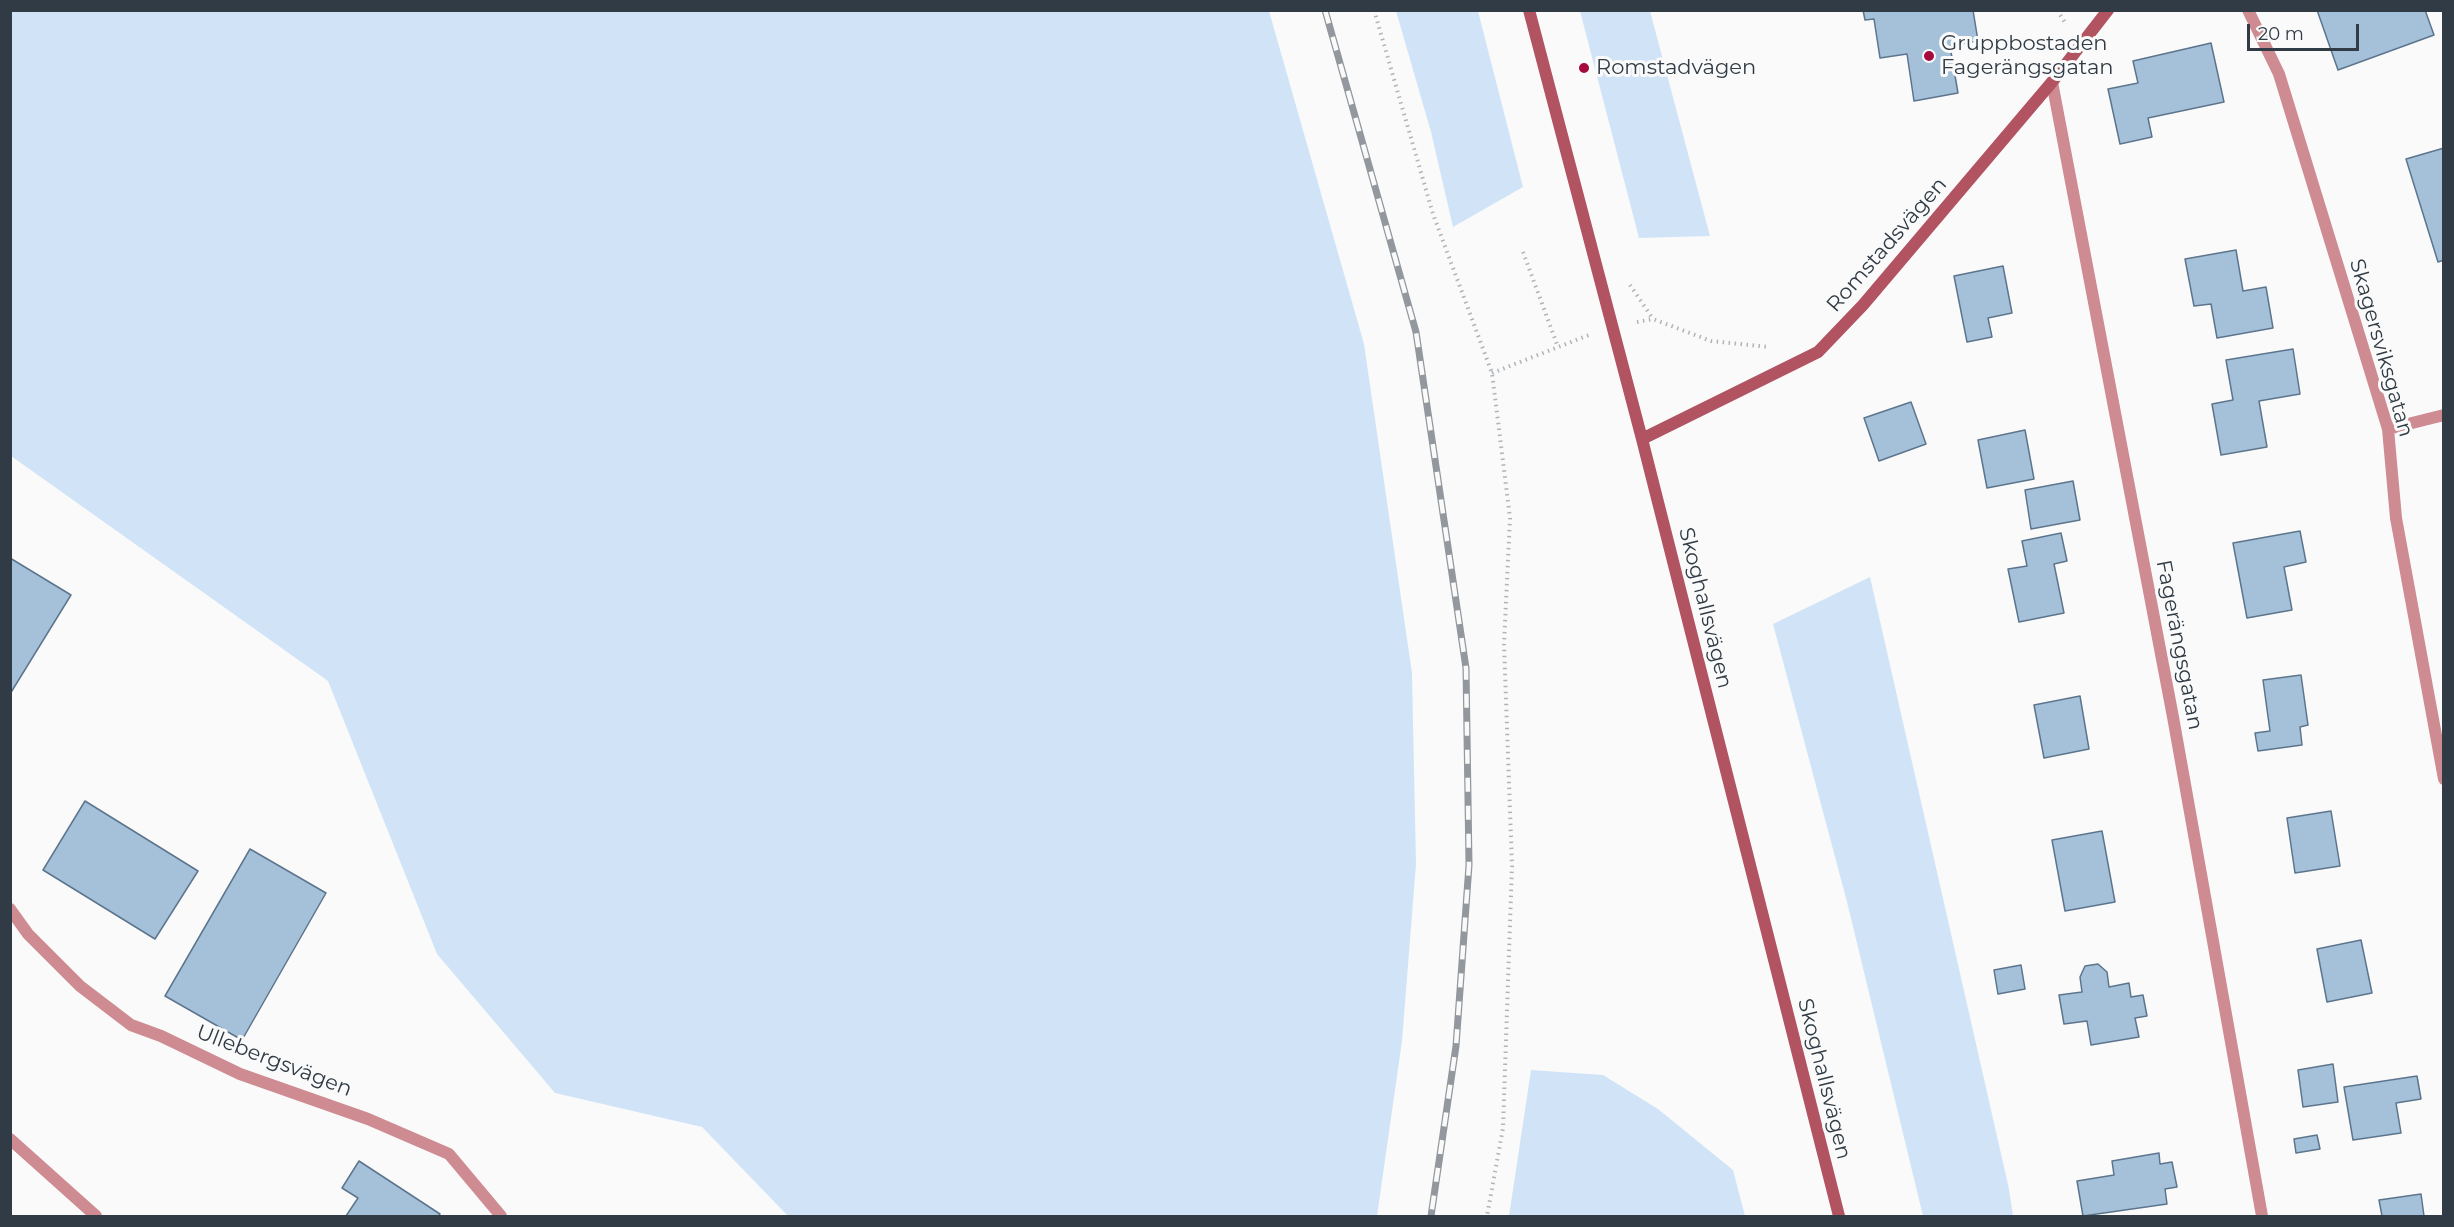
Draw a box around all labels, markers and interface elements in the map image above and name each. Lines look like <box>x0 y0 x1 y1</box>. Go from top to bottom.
scale bar <box>2250 12 2362 50</box>
text: 20 m <box>2258 23 2304 45</box>
place label: Gruppbostaden Fagerängsgatan <box>1941 31 2114 81</box>
marker: Gruppbostaden Fagerängsgatan <box>1922 49 1936 63</box>
place label: Romstadvägen <box>1596 55 1756 81</box>
marker: Romstadvägen <box>1577 61 1591 75</box>
street label: Romstadsvägen <box>1822 172 1952 318</box>
street label: Skagersviksgatan <box>2344 256 2418 440</box>
street label: Skoghallsvägen <box>1673 525 1737 691</box>
street label: Fagerängsgatan <box>2150 558 2208 732</box>
street label: Skoghallsvägen <box>1792 996 1856 1162</box>
street label: Ullebergsvägen <box>193 1020 355 1102</box>

